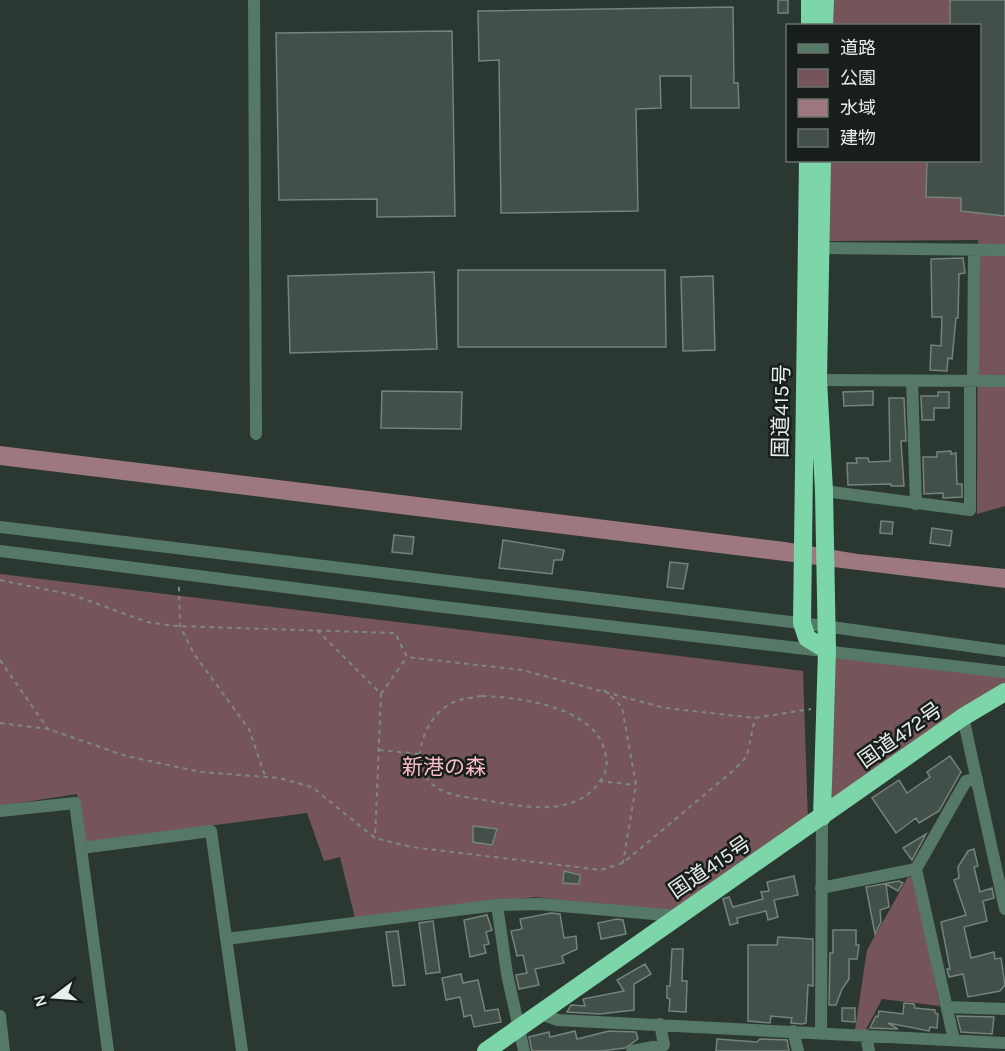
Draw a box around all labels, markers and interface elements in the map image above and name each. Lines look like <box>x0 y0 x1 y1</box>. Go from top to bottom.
legend <box>786 24 981 162</box>
text: 道路 <box>840 37 876 59</box>
text: 公園 <box>840 67 876 89</box>
text: 水域 <box>840 97 876 119</box>
text: 建物 <box>840 127 876 149</box>
street label: 国道415号 <box>768 364 794 458</box>
street label: 国道472号 <box>853 697 947 773</box>
park label: 新港の森 <box>402 755 486 779</box>
street label: 国道415号 <box>665 831 755 903</box>
north arrow <box>24 967 84 1027</box>
text: N <box>29 993 51 1009</box>

